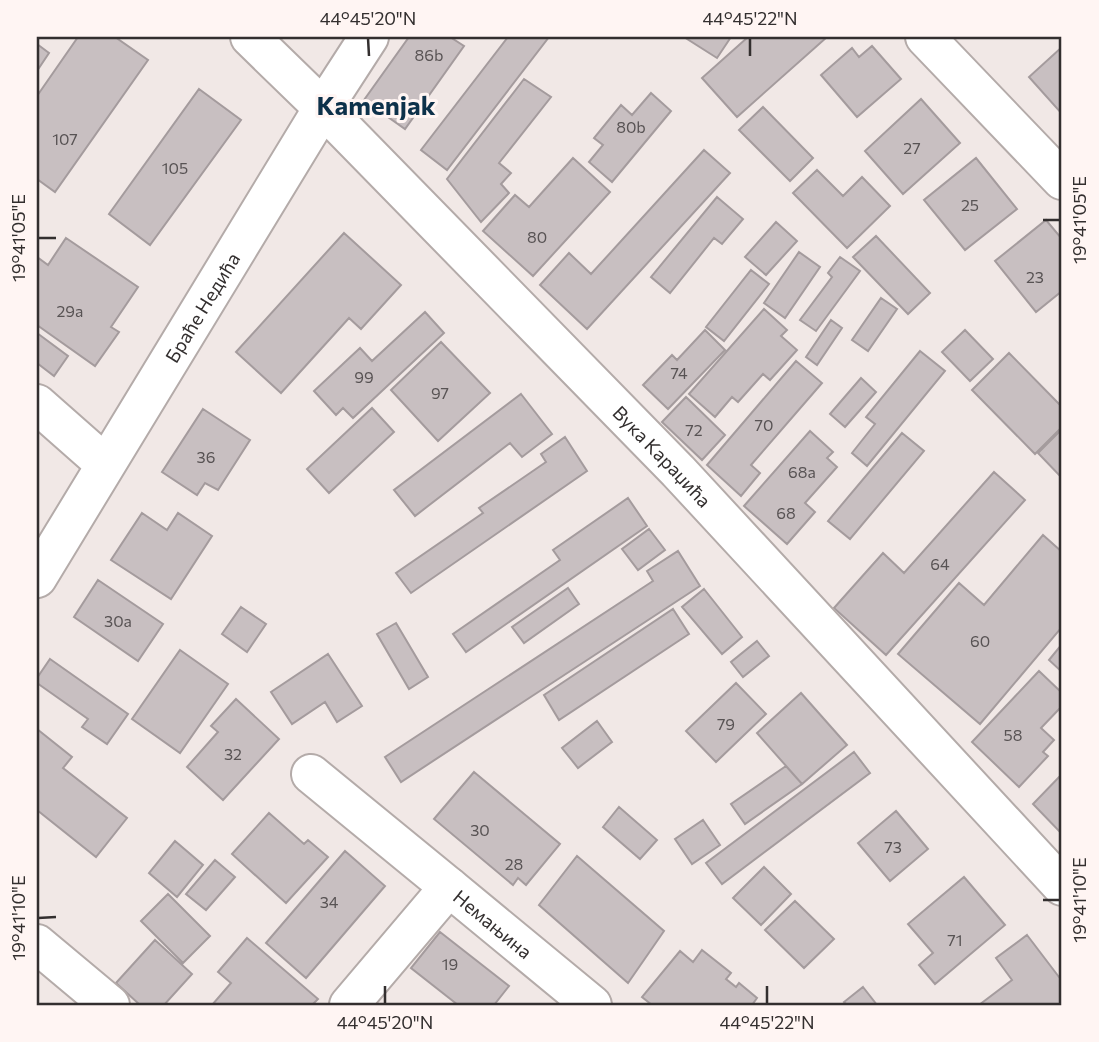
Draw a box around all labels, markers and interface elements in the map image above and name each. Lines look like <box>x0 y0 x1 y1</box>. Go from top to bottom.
text: 44°45'20"N <box>320 7 416 29</box>
text: 44°45'22"N <box>702 7 798 29</box>
house number: 86b <box>415 45 443 64</box>
district label: Kamenjak <box>316 89 436 120</box>
house number: 80b <box>616 117 646 136</box>
house number: 107 <box>52 129 78 148</box>
house number: 27 <box>903 138 921 157</box>
house number: 105 <box>162 158 188 177</box>
text: 19°41'05"E <box>1068 176 1090 264</box>
text: 19°41'05"E <box>7 194 29 282</box>
house number: 25 <box>961 195 979 214</box>
house number: 80 <box>527 227 547 246</box>
street label: Браће Недића <box>160 248 244 366</box>
house number: 23 <box>1026 267 1044 286</box>
house number: 29a <box>57 301 83 320</box>
house number: 74 <box>670 363 688 382</box>
house number: 99 <box>354 367 374 386</box>
house number: 97 <box>431 383 449 402</box>
street label: Вука Караџића <box>609 400 717 511</box>
house number: 70 <box>755 415 773 434</box>
house number: 72 <box>685 420 703 439</box>
house number: 36 <box>197 447 215 466</box>
house number: 68a <box>788 462 816 481</box>
house number: 68 <box>776 503 796 522</box>
house number: 64 <box>930 554 950 573</box>
house number: 30a <box>104 611 132 630</box>
house number: 60 <box>970 631 990 650</box>
house number: 79 <box>717 714 735 733</box>
house number: 58 <box>1004 725 1022 744</box>
house number: 32 <box>224 744 242 763</box>
house number: 30 <box>470 820 490 839</box>
house number: 73 <box>884 837 902 856</box>
house number: 28 <box>505 854 523 873</box>
text: 19°41'10"E <box>1068 857 1090 943</box>
text: 19°41'10"E <box>7 875 29 961</box>
street label: Немањина <box>449 884 537 963</box>
house number: 34 <box>320 892 339 911</box>
house number: 71 <box>947 930 963 949</box>
house number: 19 <box>442 954 458 973</box>
text: 44°45'20"N <box>337 1011 433 1033</box>
text: 44°45'22"N <box>719 1011 815 1033</box>

